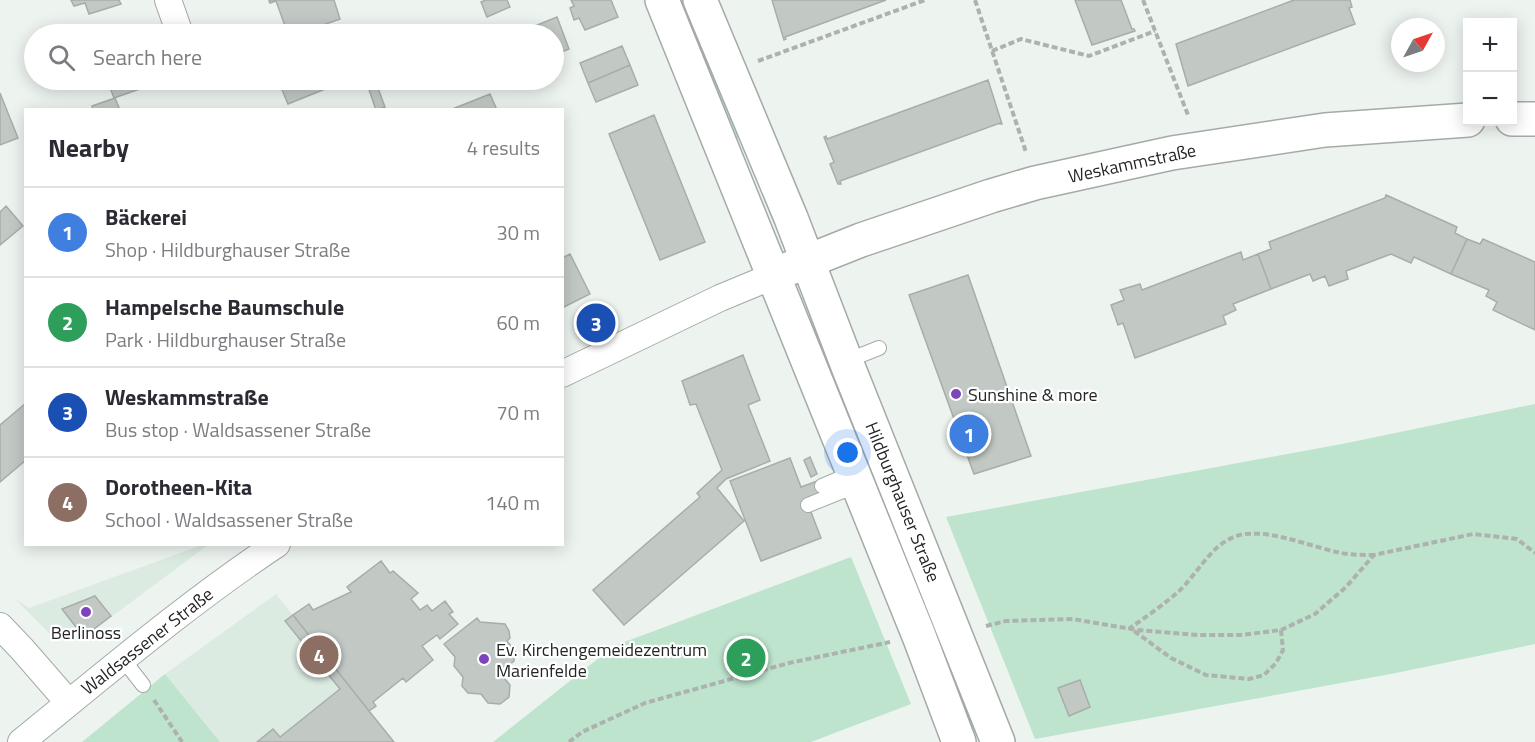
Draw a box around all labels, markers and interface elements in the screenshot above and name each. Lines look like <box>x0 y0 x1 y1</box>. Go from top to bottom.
north arrow <box>1391 18 1445 72</box>
map controls <box>1463 18 1517 126</box>
button: + <box>1463 18 1517 72</box>
search box <box>24 24 564 90</box>
text: Search here <box>93 40 202 74</box>
icon: search <box>45 41 78 74</box>
button: − <box>1463 72 1517 126</box>
text: Nearby <box>48 128 129 167</box>
text: 4 results <box>467 132 540 163</box>
street label: Weskammstraße <box>1066 136 1198 190</box>
text: Bäckerei <box>105 200 187 234</box>
text: 1 <box>62 217 73 248</box>
text: 30 m <box>496 217 540 248</box>
text: Shop · Hildburghauser Straße <box>105 234 350 265</box>
text: Hampelsche Baumschule <box>105 290 344 324</box>
pin: 3 <box>576 300 616 346</box>
text: 2 <box>62 307 73 338</box>
text: 60 m <box>496 307 540 338</box>
text: Park · Hildburghauser Straße <box>105 324 346 355</box>
text: Weskammstraße <box>105 380 269 414</box>
place label: Sunshine & more <box>968 381 1098 408</box>
marker: Sunshine & more <box>949 387 963 401</box>
text: 3 <box>62 397 73 428</box>
text: 70 m <box>496 397 540 428</box>
pin: 1 <box>950 412 988 456</box>
text: Bus stop · Waldsassener Straße <box>105 414 371 445</box>
street label: Hildburghauser Straße <box>859 418 947 586</box>
your location <box>833 438 862 467</box>
text: Dorotheen-Kita <box>105 470 252 504</box>
text: 4 <box>62 487 73 518</box>
text: 140 m <box>485 487 540 518</box>
text: School · Waldsassener Straße <box>105 504 353 535</box>
street label: Waldsassener Straße <box>75 581 219 701</box>
marker: Berlinoss <box>79 605 93 619</box>
place label: Berlinoss <box>51 619 121 646</box>
pin: 4 <box>300 632 338 678</box>
place label: Ev. Kirchengemeidezentrum Marienfelde <box>496 636 707 684</box>
pin: 2 <box>726 636 766 680</box>
marker: Ev. Kirchengemeidezentrum Marienfelde <box>477 652 491 666</box>

